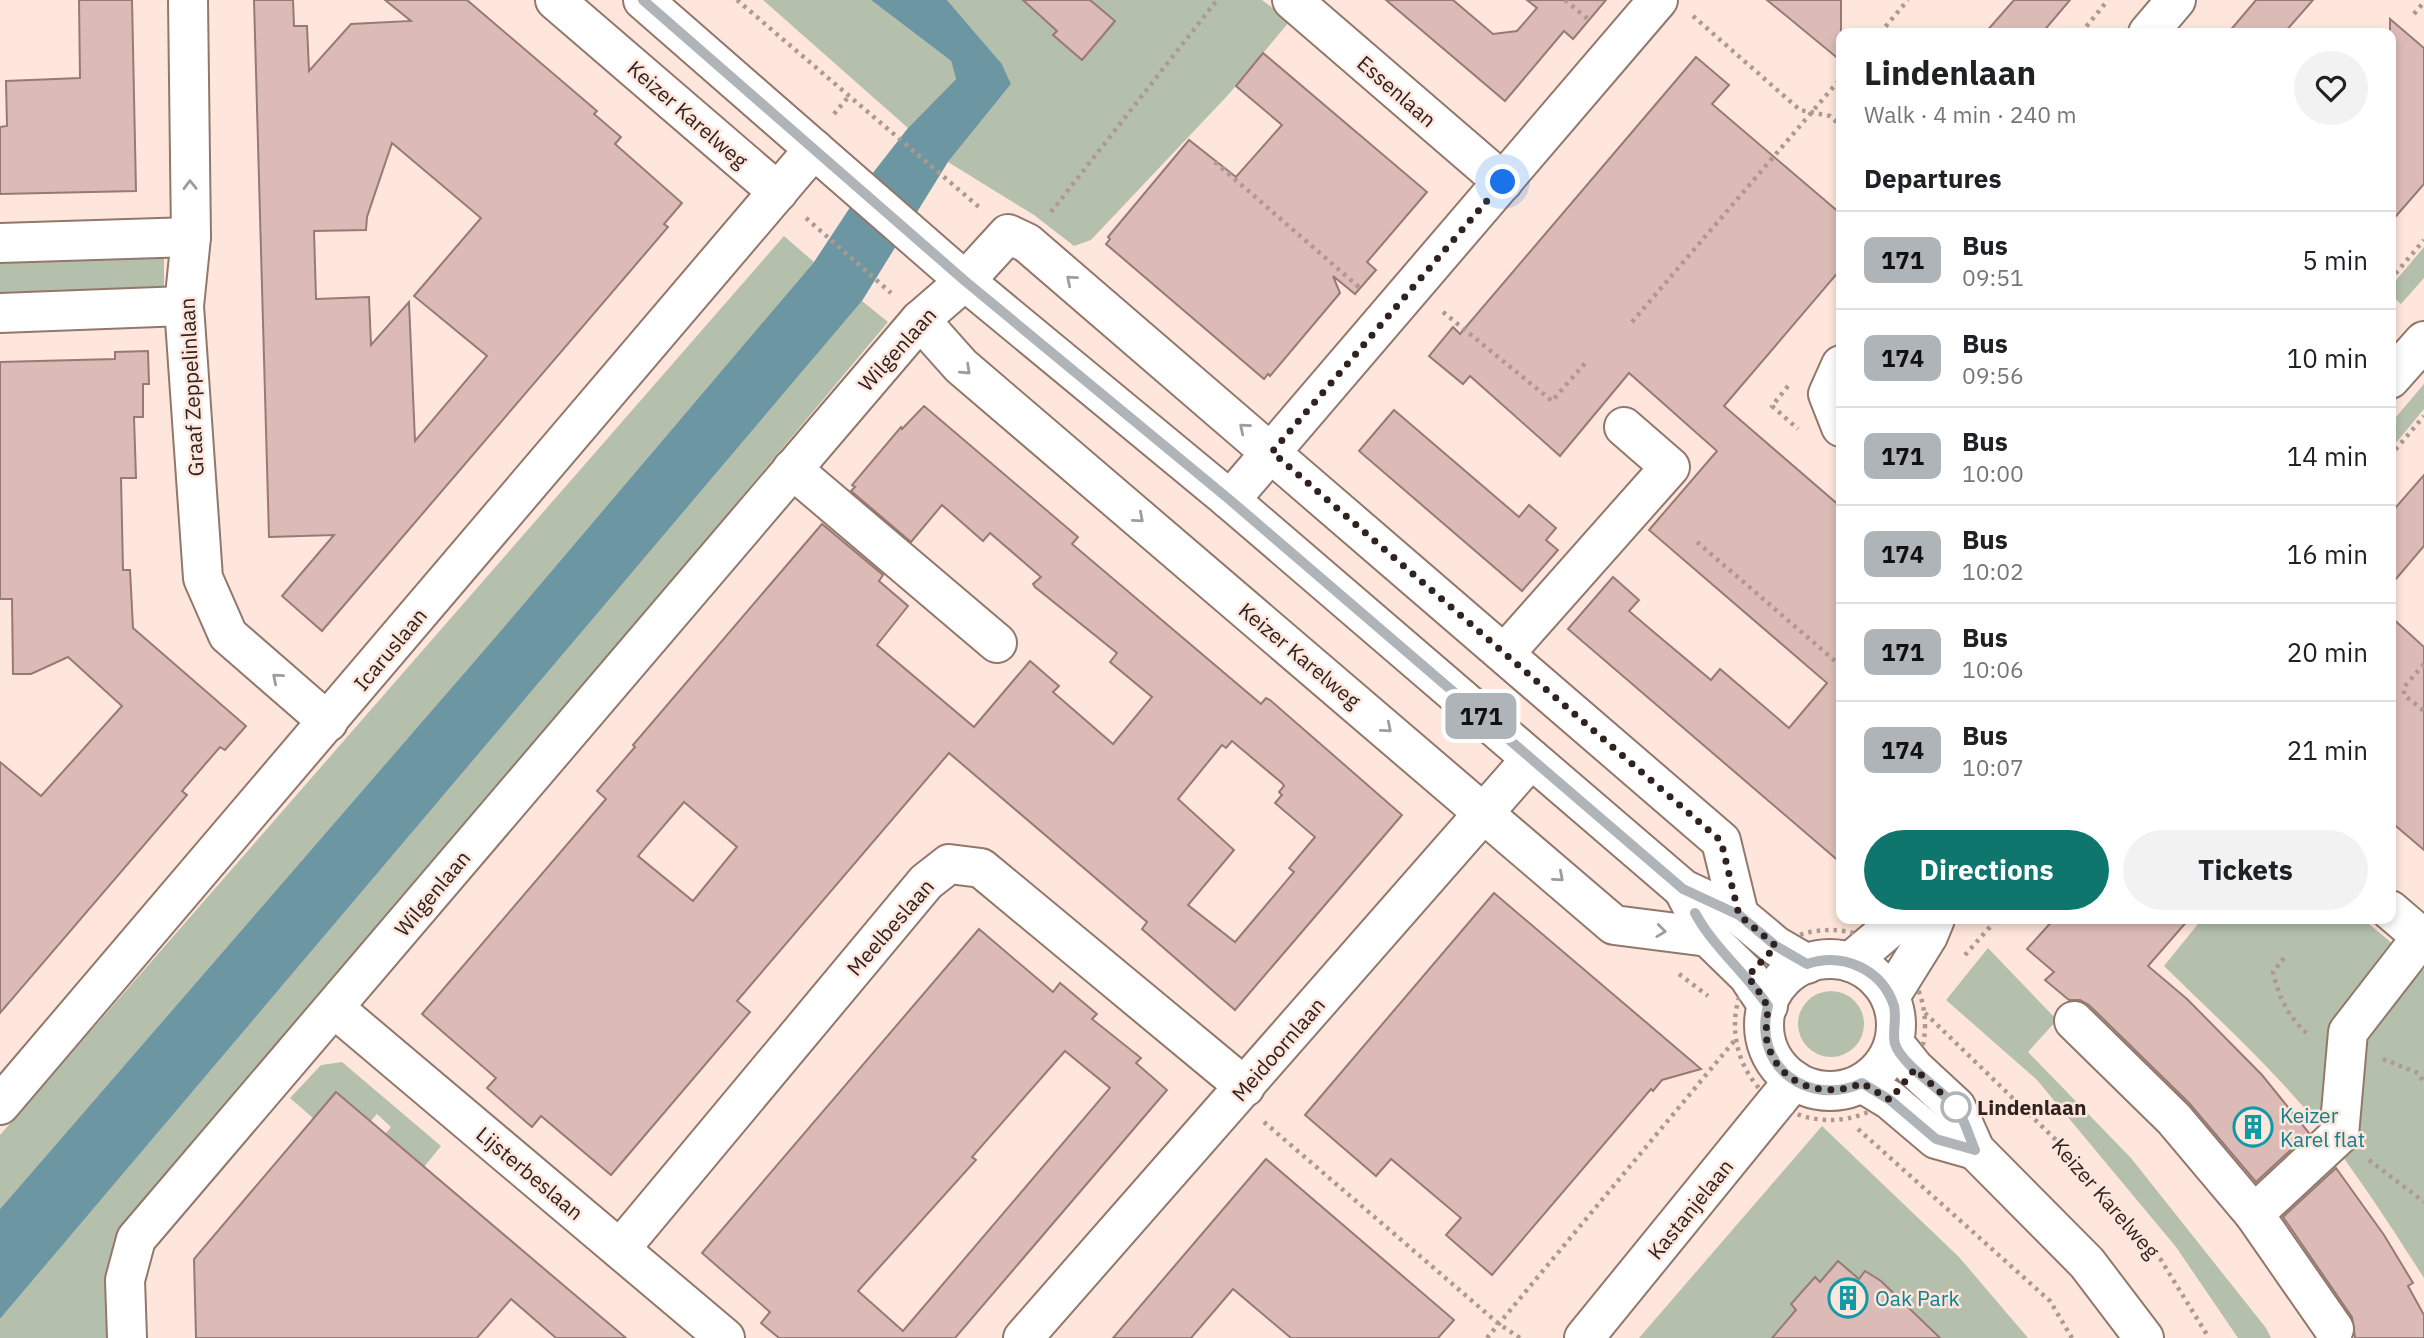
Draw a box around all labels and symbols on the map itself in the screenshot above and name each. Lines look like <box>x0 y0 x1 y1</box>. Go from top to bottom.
street label: Essenlaan <box>1352 49 1442 133</box>
street label: Keizer Karelweg <box>622 54 754 174</box>
your location <box>1485 164 1520 199</box>
one-way arrow <box>183 179 198 190</box>
one-way arrow <box>1066 276 1079 288</box>
street label: Graaf Zeppelinlaan <box>172 297 210 477</box>
street label: Wilgenlaan <box>852 301 942 397</box>
one-way arrow <box>958 361 971 374</box>
one-way arrow <box>1239 424 1252 436</box>
one-way arrow <box>1130 510 1143 522</box>
street label: Keizer Karelweg <box>1233 596 1367 714</box>
street label: Icaruslaan <box>347 602 433 696</box>
one-way arrow <box>272 674 285 686</box>
line badge: 171 <box>1441 693 1521 739</box>
one-way arrow <box>1379 720 1392 732</box>
street label: Wilgenlaan <box>388 844 476 942</box>
one-way arrow <box>1551 869 1564 881</box>
street label: Meelbeslaan <box>840 873 940 981</box>
one-way arrow <box>1655 923 1667 938</box>
street label: Meidoornlaan <box>1225 991 1331 1107</box>
marker: Lindenlaan <box>1941 1092 1971 1122</box>
place label: Lindenlaan <box>1977 1093 2087 1121</box>
place label: Keizer Karel flat <box>2280 1101 2365 1153</box>
building icon: Keizer Karel flat <box>2232 1106 2274 1148</box>
street label: Lijsterbeslaan <box>471 1120 589 1226</box>
street label: Keizer Karelweg <box>2046 1132 2166 1264</box>
street label: Kastanjelaan <box>1641 1153 1739 1265</box>
building icon: Oak Park <box>1827 1277 1869 1319</box>
place label: Oak Park <box>1875 1284 1960 1312</box>

